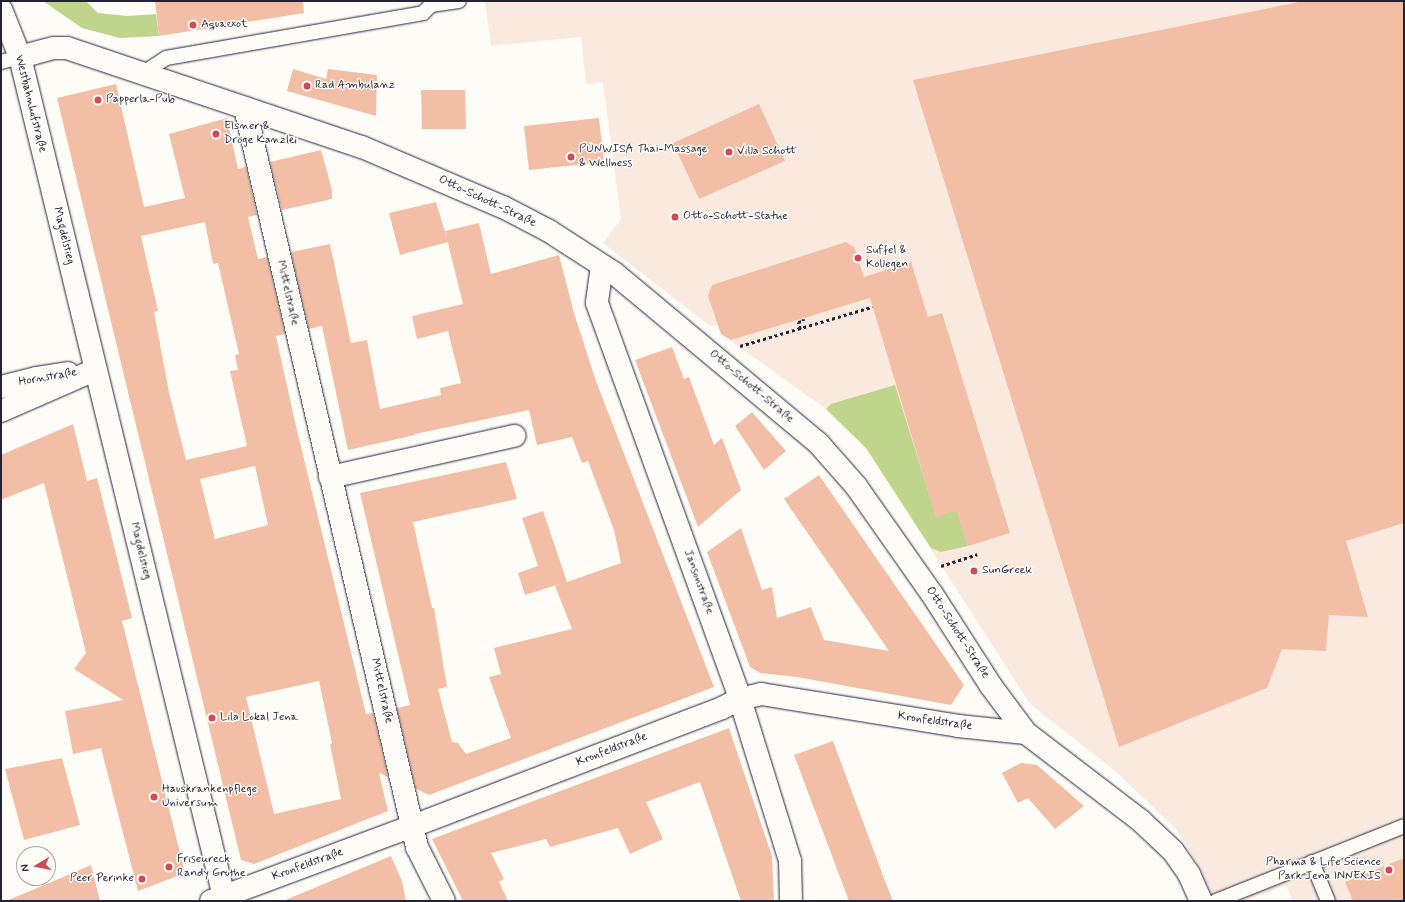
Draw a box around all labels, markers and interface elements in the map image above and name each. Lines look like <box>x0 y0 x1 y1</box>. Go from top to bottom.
place label: Aquaexot <box>201 18 247 32</box>
marker: Aquaexot <box>188 20 198 30</box>
street label: Westbahnhofstraße <box>11 54 49 154</box>
place label: Rad Ambulanz <box>315 79 388 93</box>
marker: Rad Ambulanz <box>302 81 312 91</box>
place label: Papperla-Pub <box>106 93 175 107</box>
marker: Papperla-Pub <box>93 95 103 105</box>
place label: Elsner & Dröge Kanzlei <box>224 120 295 148</box>
marker: Elsner & Dröge Kanzlei <box>211 129 221 139</box>
place label: PUNWISA Thai-Massage & Wellness <box>579 143 707 171</box>
place label: Villa Schott <box>737 145 797 159</box>
marker: Villa Schott <box>724 147 734 157</box>
marker: PUNWISA Thai-Massage & Wellness <box>566 152 576 162</box>
street label: Otto-Schott-Straße <box>436 173 538 231</box>
street label: Magdelstieg <box>49 206 77 266</box>
place label: Otto-Schott-Statue <box>683 210 788 224</box>
marker: Otto-Schott-Statue <box>670 212 680 222</box>
place label: Suffel & Kollegen <box>866 244 908 272</box>
marker: Suffel & Kollegen <box>853 253 863 263</box>
street label: Mittelstraße <box>273 259 301 327</box>
street label: Otto-Schott-Straße <box>706 347 796 427</box>
street label: Hornstraße <box>18 366 78 390</box>
street label: Magdelstieg <box>126 521 154 581</box>
street label: Jansonstraße <box>680 548 716 616</box>
place label: SunGreek <box>982 564 1032 578</box>
marker: SunGreek <box>969 566 979 576</box>
street label: Otto-Schott-Straße <box>922 584 992 682</box>
street label: Mittelstraße <box>367 657 395 725</box>
street label: Kronfeldstraße <box>897 710 973 734</box>
place label: Lila Lokal Jena <box>220 711 298 725</box>
marker: Lila Lokal Jena <box>207 713 217 723</box>
street label: Kronfeldstraße <box>574 730 650 770</box>
place label: Hauskrankenpflege Universum <box>162 783 257 811</box>
marker: Hauskrankenpflege Universum <box>149 792 159 802</box>
street label: Kronfeldstraße <box>270 845 346 885</box>
north arrow <box>16 846 56 886</box>
place label: Friseureck Randy Grothe <box>177 853 246 881</box>
place label: Pharma & Life Science Park Jena INNEXIS <box>1263 856 1381 884</box>
marker: Friseureck Randy Grothe <box>164 862 174 872</box>
text: N <box>18 863 33 873</box>
marker: Pharma & Life Science Park Jena INNEXIS <box>1384 865 1394 875</box>
place label: Peer Perinke <box>67 872 134 886</box>
marker: Peer Perinke <box>137 874 147 884</box>

